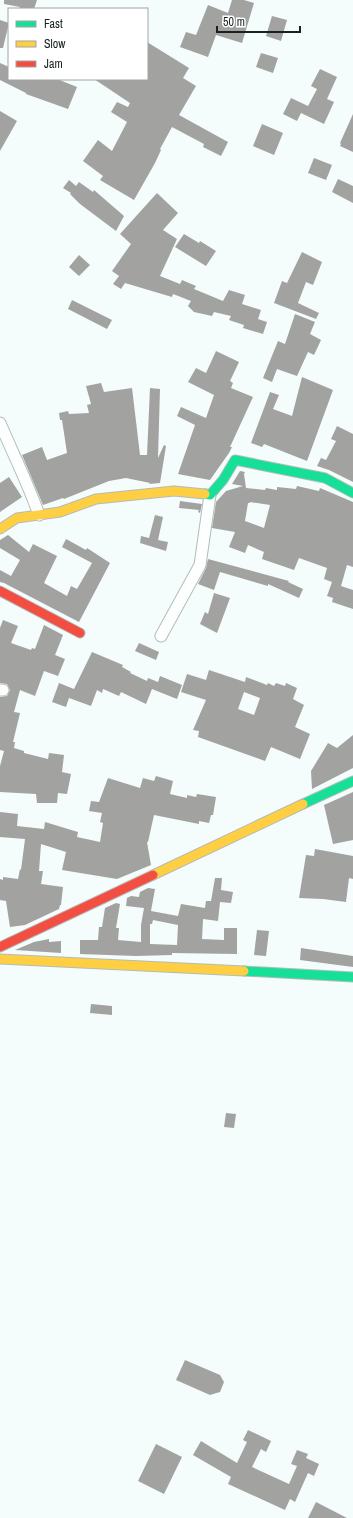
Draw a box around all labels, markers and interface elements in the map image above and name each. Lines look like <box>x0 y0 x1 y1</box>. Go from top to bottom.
legend <box>8 8 148 80</box>
scale bar <box>217 8 300 34</box>
text: 50 m <box>223 14 245 30</box>
text: Fast <box>44 16 63 32</box>
text: Slow <box>44 36 66 52</box>
text: Jam <box>44 56 63 72</box>

